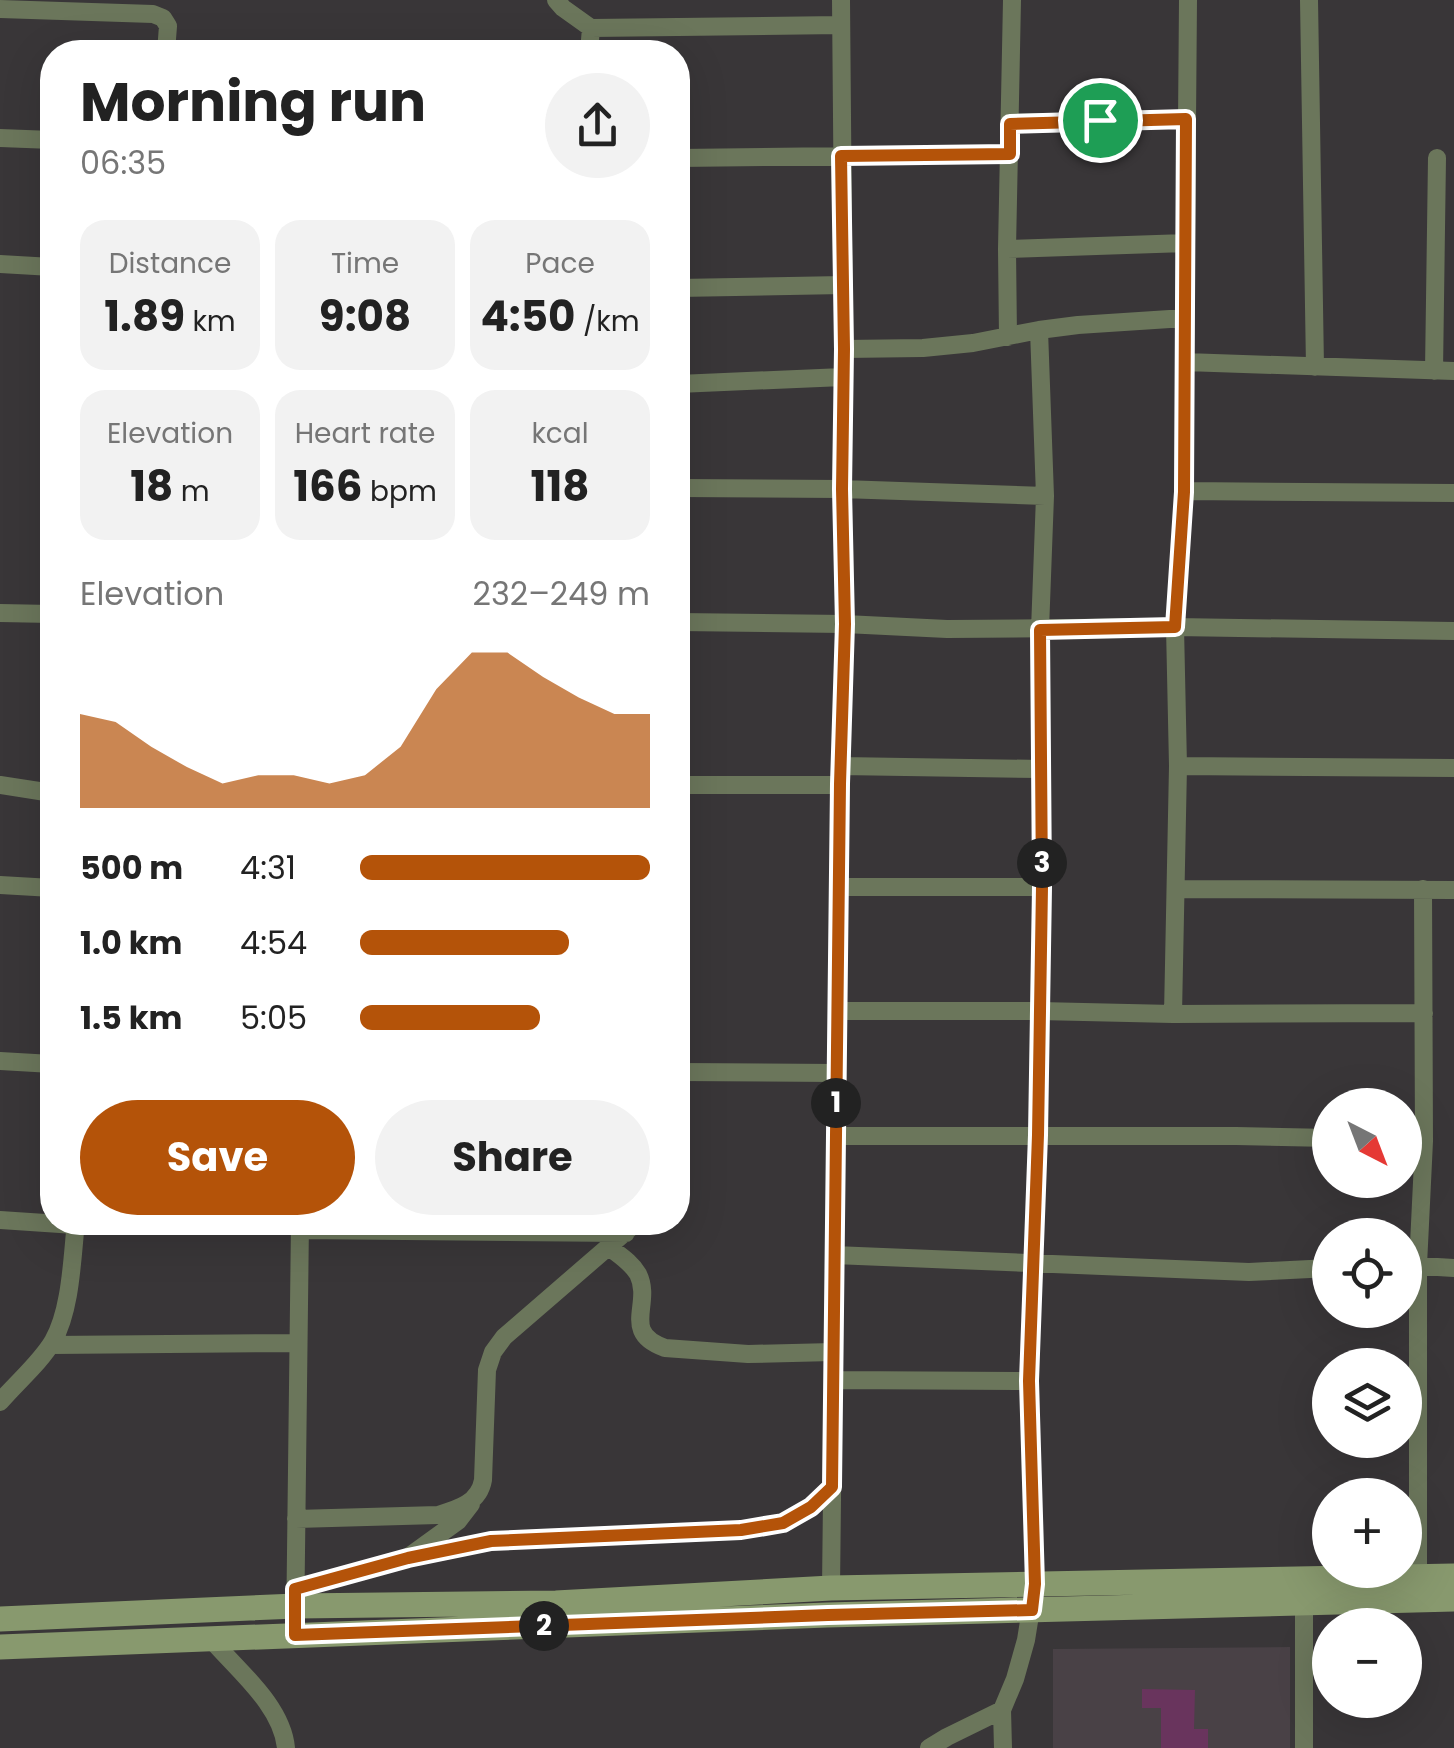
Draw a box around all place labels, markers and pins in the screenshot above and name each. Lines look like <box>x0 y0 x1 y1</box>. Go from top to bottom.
pin <box>1058 78 1143 163</box>
pin: 3 <box>1017 838 1067 888</box>
pin: 1 <box>811 1078 861 1128</box>
pin: 2 <box>519 1601 569 1651</box>

